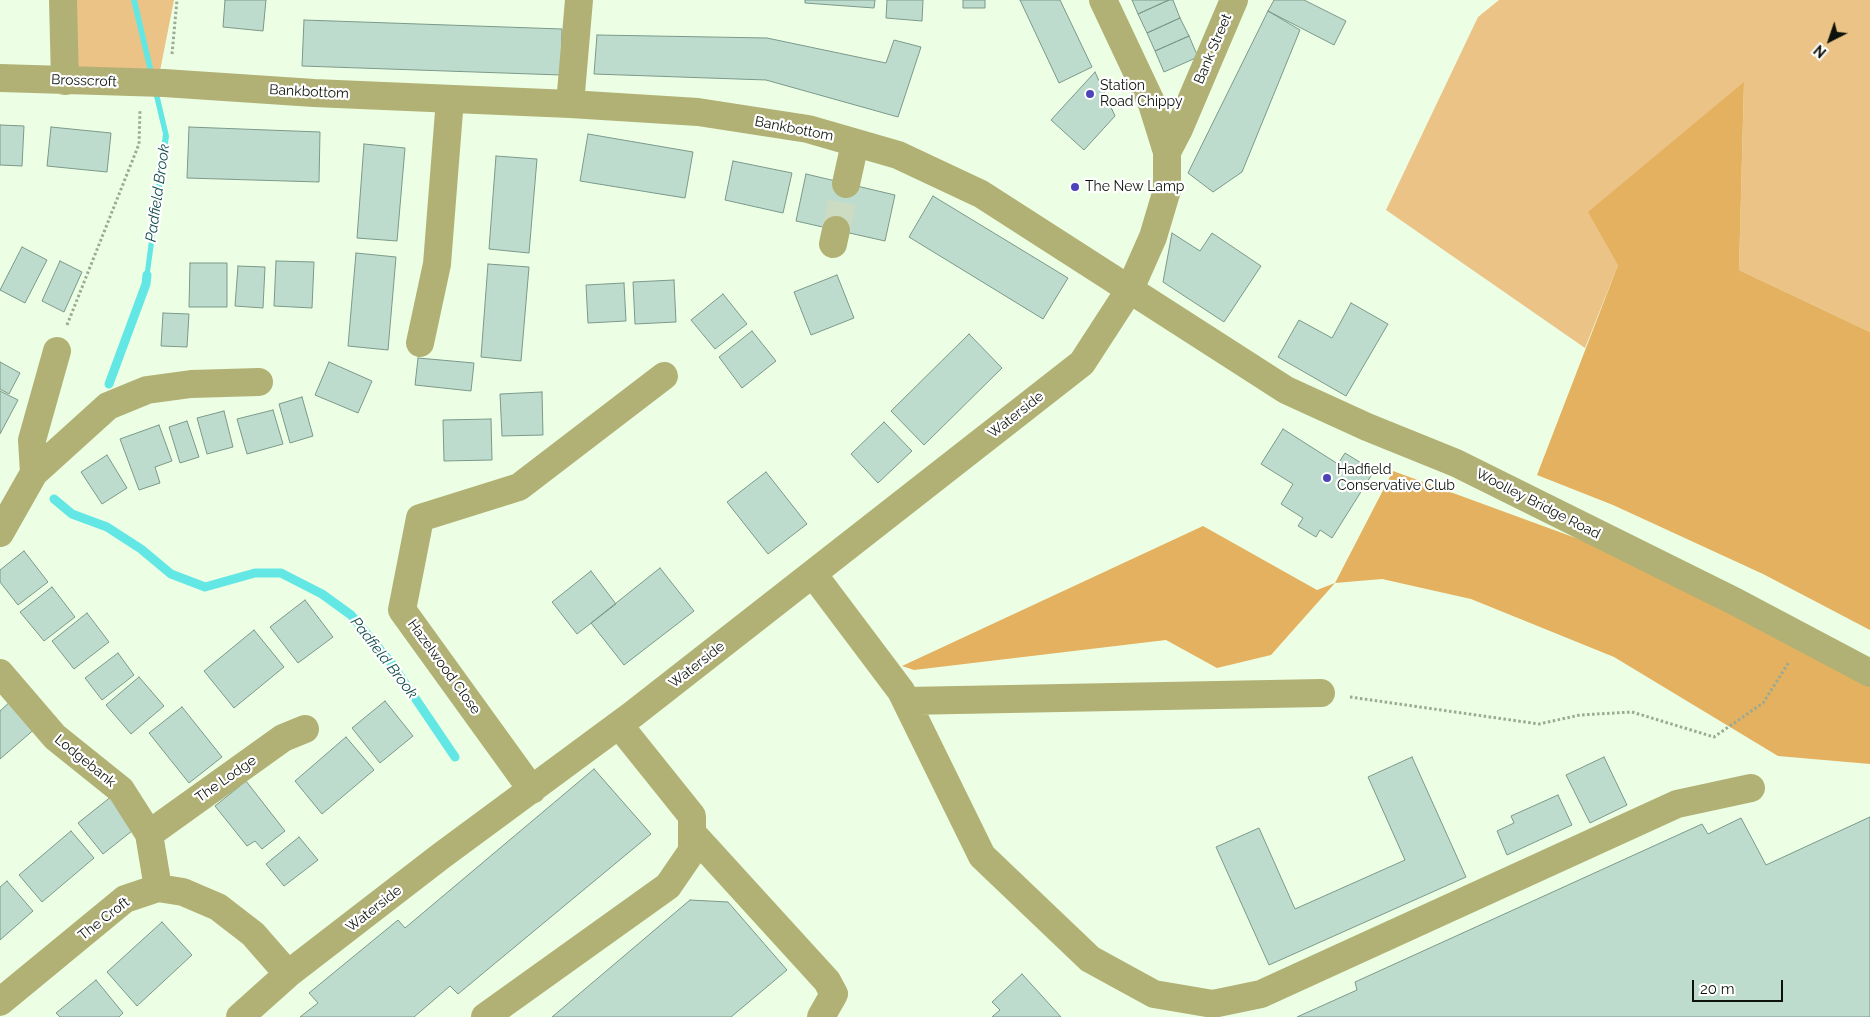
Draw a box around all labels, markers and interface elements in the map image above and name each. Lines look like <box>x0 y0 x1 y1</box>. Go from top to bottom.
street label: Bank Street <box>1191 11 1235 87</box>
north arrow <box>1805 15 1855 65</box>
text: N <box>1811 42 1829 61</box>
street label: Brosscroft <box>51 71 117 91</box>
place label: Station Road Chippy <box>1100 78 1183 110</box>
street label: Bankbottom <box>269 82 349 102</box>
marker: Station Road Chippy <box>1084 88 1096 100</box>
street label: Bankbottom <box>753 113 835 145</box>
water label: Padfield Brook <box>142 143 174 243</box>
place label: The New Lamp <box>1085 179 1184 195</box>
marker: The New Lamp <box>1069 181 1081 193</box>
street label: Waterside <box>985 388 1047 442</box>
place label: Hadfield Conservative Club <box>1337 462 1455 494</box>
street label: Woolley Bridge Road <box>1473 465 1603 543</box>
marker: Hadfield Conservative Club <box>1321 472 1333 484</box>
water label: Padfield Brook <box>347 614 421 702</box>
street label: Hazelwood Close <box>404 616 484 718</box>
street label: Waterside <box>666 638 728 692</box>
street label: Lodgebank <box>51 731 119 791</box>
street label: The Lodge <box>192 752 260 806</box>
street label: Waterside <box>343 882 405 936</box>
street label: The Croft <box>75 894 133 944</box>
scale bar <box>1695 970 1786 1002</box>
text: 20 m <box>1700 980 1735 998</box>

